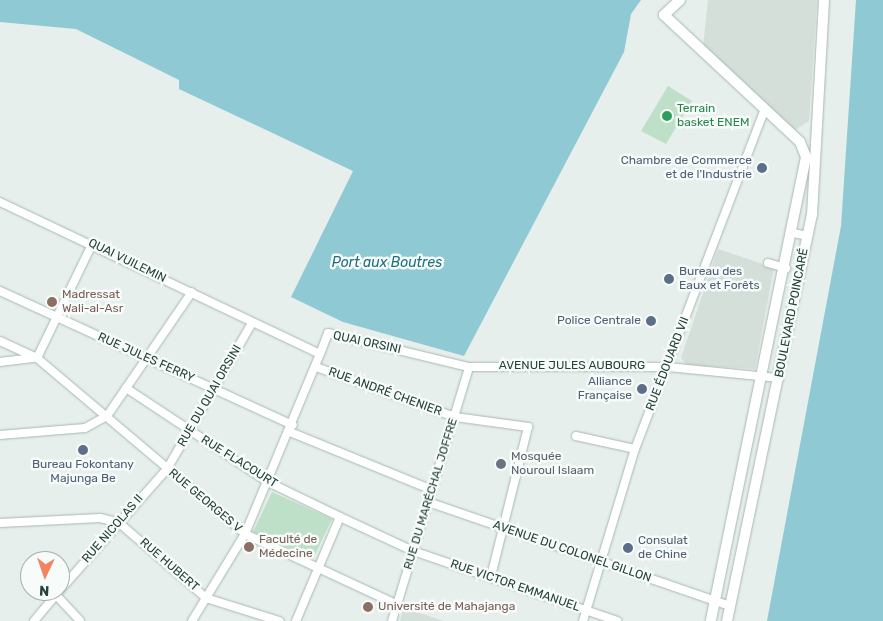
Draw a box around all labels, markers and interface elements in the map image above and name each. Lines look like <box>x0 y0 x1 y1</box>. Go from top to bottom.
place label: Terrain basket ENEM <box>677 102 750 130</box>
marker: Terrain basket ENEM <box>661 110 673 122</box>
place label: Chambre de Commerce et de l'Industrie <box>621 154 752 182</box>
marker: Chambre de Commerce et de l'Industrie <box>756 162 768 174</box>
street label: QUAI VUILEMIN <box>85 236 169 286</box>
street label: BOULEVARD POINCARÉ <box>772 247 812 379</box>
water label: Port aux Boutres <box>332 255 442 271</box>
place label: Bureau des Eaux et Forêts <box>679 265 760 293</box>
marker: Bureau des Eaux et Forêts <box>663 273 675 285</box>
place label: Madressat Wali-al-Asr <box>62 288 123 316</box>
marker: Madressat Wali-al-Asr <box>46 296 58 308</box>
place label: Police Centrale <box>557 314 641 328</box>
street label: RUE ÉDOUARD VII <box>643 315 693 413</box>
marker: Police Centrale <box>645 315 657 327</box>
street label: QUAI ORSINI <box>332 329 402 357</box>
street label: RUE JULES FERRY <box>95 330 197 386</box>
street label: RUE DU QUAI ORSINI <box>175 343 245 449</box>
street label: AVENUE JULES AUBOURG <box>499 359 645 373</box>
street label: RUE ANDRÉ CHENIER <box>326 365 444 419</box>
place label: Alliance Française <box>578 375 632 403</box>
marker: Alliance Française <box>636 383 648 395</box>
street label: RUE DU MARÉCHAL JOFFRE <box>401 416 461 572</box>
street label: RUE FLACOURT <box>198 433 280 491</box>
marker: Bureau Fokontany Majunga Be <box>77 444 89 456</box>
place label: Mosquée Nouroul Islaam <box>511 450 594 478</box>
place label: Bureau Fokontany Majunga Be <box>32 458 134 486</box>
marker: Mosquée Nouroul Islaam <box>495 458 507 470</box>
street label: RUE GEORGES V <box>165 466 245 536</box>
street label: RUE NICOLAS II <box>79 492 147 566</box>
street label: AVENUE DU COLONEL GILLON <box>491 518 653 586</box>
place label: Faculté de Médecine <box>259 533 317 561</box>
place label: Consulat de Chine <box>638 534 688 562</box>
street label: RUE HUBERT <box>137 535 201 595</box>
marker: Faculté de Médecine <box>243 541 255 553</box>
marker: Consulat de Chine <box>622 542 634 554</box>
north arrow <box>20 551 70 601</box>
street label: RUE VICTOR EMMANUEL <box>448 557 582 615</box>
text: N <box>39 582 50 599</box>
place label: Université de Mahajanga <box>378 600 515 614</box>
marker: Université de Mahajanga <box>362 601 374 613</box>

